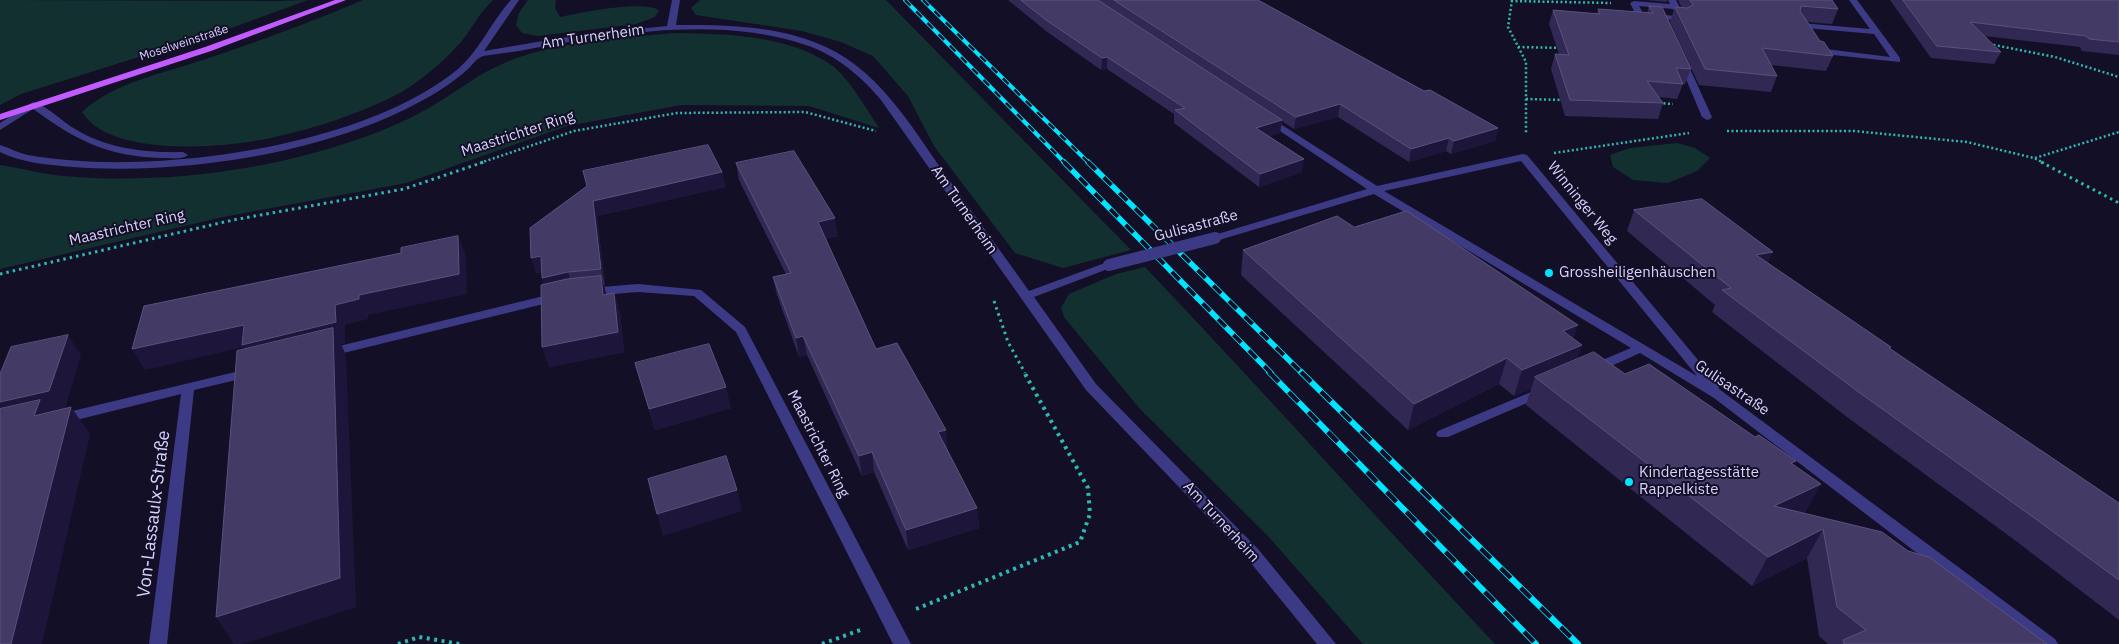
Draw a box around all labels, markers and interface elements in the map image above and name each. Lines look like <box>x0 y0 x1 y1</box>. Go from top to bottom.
street label: Am Turnerheim <box>540 21 646 53</box>
street label: Moselweinstraße <box>138 22 230 64</box>
street label: Maastrichter Ring <box>459 107 577 161</box>
street label: Winninger Weg <box>1543 158 1621 248</box>
street label: Am Turnerheim <box>927 162 1001 258</box>
street label: Maastrichter Ring <box>67 206 187 250</box>
street label: Gulisastraße <box>1152 206 1240 246</box>
place label: Grossheiligenhäuschen <box>1559 264 1716 282</box>
marker: Grossheiligenhäuschen <box>1543 267 1555 279</box>
street label: Gulisastraße <box>1691 357 1773 419</box>
street label: Maastrichter Ring <box>783 387 853 501</box>
street label: Von-Lassaulx-Straße <box>133 429 175 599</box>
place label: Kindertagesstätte Rappelkiste <box>1639 464 1759 499</box>
marker: Kindertagesstätte Rappelkiste <box>1623 476 1635 488</box>
street label: Am Turnerheim <box>1179 478 1263 566</box>

